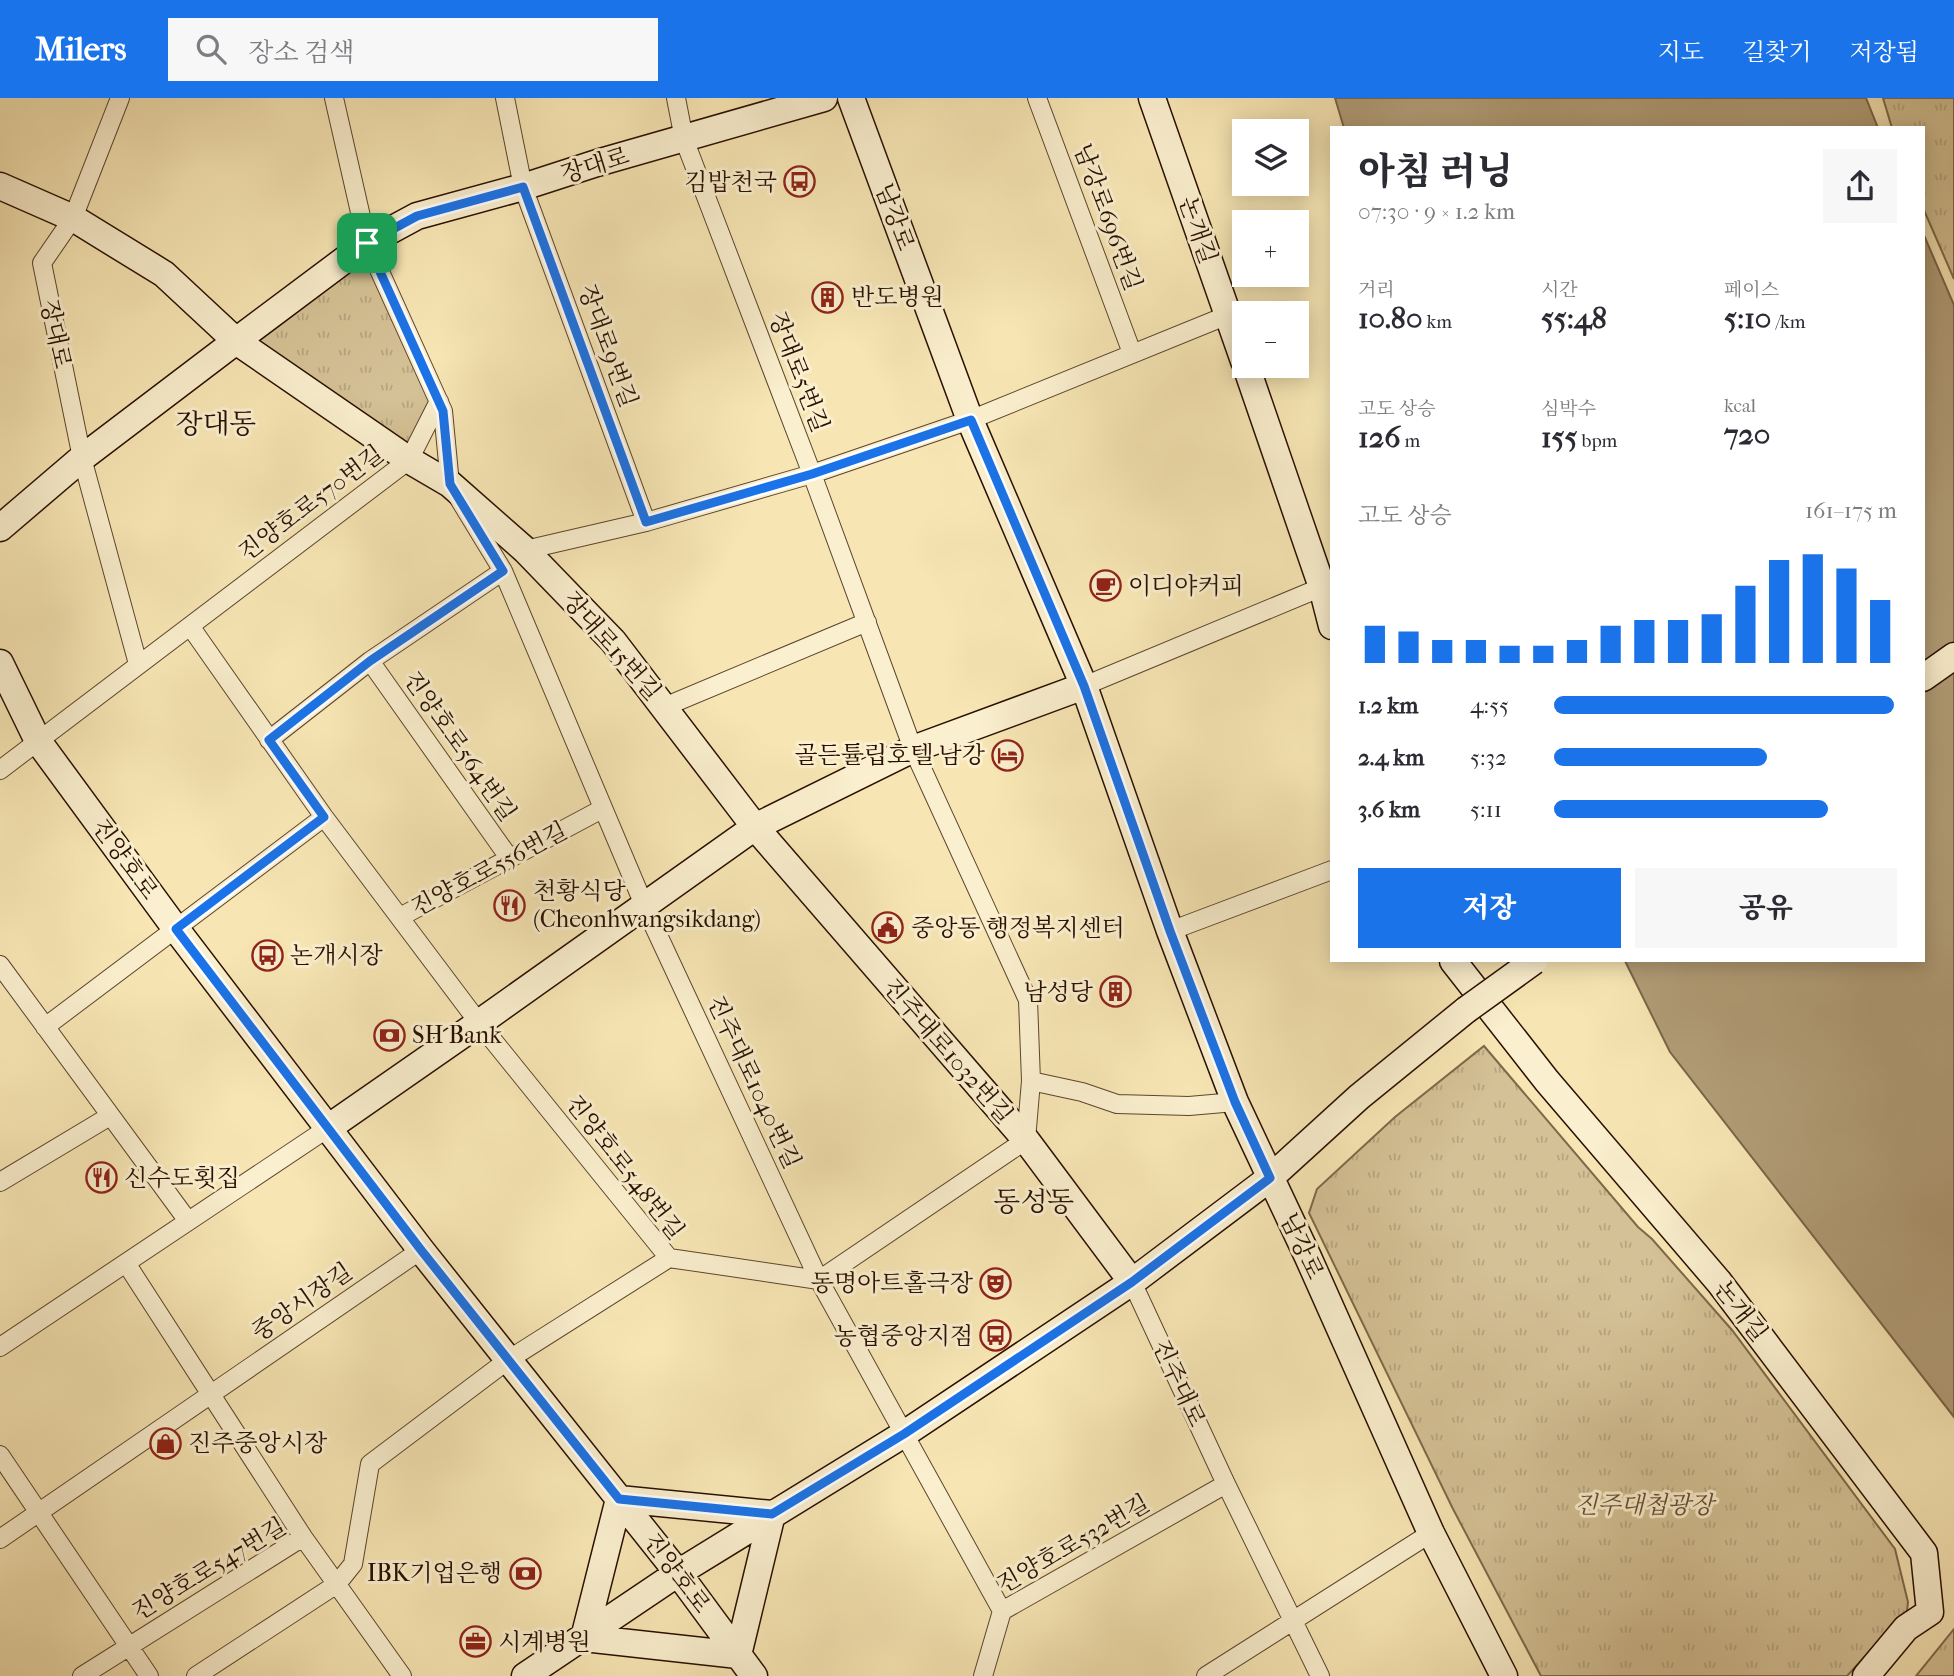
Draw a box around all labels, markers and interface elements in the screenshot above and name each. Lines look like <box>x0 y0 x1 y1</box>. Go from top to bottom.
search box <box>168 18 658 81</box>
text: Milers <box>35 30 126 69</box>
icon: search <box>192 30 230 68</box>
text: 장소 검색 <box>248 37 354 68</box>
text: 지도 <box>1658 38 1704 66</box>
text: 길찾기 <box>1742 38 1811 66</box>
text: 저장됨 <box>1849 38 1919 66</box>
map controls <box>1232 119 1309 378</box>
button: layers <box>1232 119 1309 196</box>
street label: 남강로696번길 <box>1068 140 1148 294</box>
street label: 장대로 <box>558 141 632 189</box>
text: 아침 러닝 <box>1358 149 1513 194</box>
button: share <box>1823 149 1897 223</box>
bus stop icon: 김밥천국 <box>783 165 817 199</box>
place label: 김밥천국 <box>684 168 777 196</box>
street label: 남강로 <box>870 180 920 254</box>
street label: 논개길 <box>1173 193 1223 267</box>
text: 07:30 · 9 × 1.2 km <box>1358 198 1515 225</box>
button: + <box>1232 210 1309 287</box>
pin <box>337 213 397 273</box>
icon: arrive <box>348 224 386 262</box>
text: 거리 <box>1358 279 1395 301</box>
text: 시간 <box>1541 279 1578 301</box>
text: 페이스 <box>1724 279 1779 301</box>
building icon: 반도병원 <box>811 280 845 314</box>
street label: 장대로9번길 <box>573 281 643 411</box>
place label: 반도병원 <box>851 283 944 311</box>
street label: 장대로 <box>35 297 77 371</box>
button: − <box>1232 301 1309 378</box>
text: 10.80 <box>1358 301 1422 336</box>
text: 55:48 <box>1541 301 1607 336</box>
text: 5:10 <box>1724 301 1771 336</box>
street label: 장대로5번길 <box>763 308 835 436</box>
text: km <box>1422 311 1452 333</box>
text: /km <box>1771 311 1806 333</box>
text: kcal <box>1724 395 1756 417</box>
text: 고도 상승 <box>1358 398 1436 420</box>
text: 심박수 <box>1541 398 1596 420</box>
district label: 장대동 <box>175 407 257 440</box>
text: 720 <box>1724 417 1770 452</box>
text: 126 <box>1358 420 1400 455</box>
text: 155 <box>1541 420 1577 455</box>
text: m <box>1400 430 1420 452</box>
text: bpm <box>1577 430 1617 452</box>
street label: 진양호로570번길 <box>233 439 389 567</box>
text: 161–175 m <box>1805 497 1897 524</box>
text: 고도 상승 <box>1358 502 1452 529</box>
cafe icon: 이디야커피 <box>1088 569 1122 603</box>
place label: 이디야커피 <box>1128 572 1244 600</box>
street label: 장대로15번길 <box>557 586 667 706</box>
street label: 진양호로564번길 <box>398 666 522 826</box>
text: 1.2 km <box>1358 692 1418 719</box>
text: 4:55 <box>1470 692 1509 719</box>
hotel icon: 골든튤립호텔 남강 <box>991 738 1025 772</box>
place label: 골든튤립호텔 남강 <box>794 741 986 769</box>
text: 2.4 km <box>1358 744 1424 771</box>
text: 5:32 <box>1470 744 1507 771</box>
text: 3.6 km <box>1358 796 1420 823</box>
text: 5:11 <box>1470 796 1502 823</box>
street label: 진양호로 <box>86 813 164 905</box>
street label: 진양호로556번길 <box>406 816 572 922</box>
button: 저장 <box>1358 868 1621 948</box>
button: 공유 <box>1635 868 1897 948</box>
place label: 천황식당 (Cheonhwangsikdang) <box>533 877 761 933</box>
restaurant icon: 천황식당 (Cheonhwangsikdang) <box>493 888 527 922</box>
public building icon: 중앙동 행정복지센터 <box>871 911 905 945</box>
place label: 중앙동 행정복지센터 <box>911 914 1125 942</box>
bus stop icon: 논개시장 <box>250 938 284 972</box>
place label: 논개시장 <box>290 941 384 969</box>
street label: 진주대로1032번길 <box>877 973 1019 1129</box>
building icon: 남성당 <box>1099 975 1133 1009</box>
place label: 남성당 <box>1023 978 1094 1006</box>
street label: 진주대로1040번길 <box>702 991 806 1173</box>
bank icon: SH Bank <box>372 1018 406 1052</box>
place label: SH Bank <box>412 1021 502 1049</box>
street label: 진양호로548번길 <box>560 1089 690 1245</box>
restaurant icon: 신수도횟집 <box>84 1161 118 1195</box>
place label: 신수도횟집 <box>124 1164 240 1192</box>
district label: 동성동 <box>993 1185 1075 1218</box>
street label: 남강로 <box>1275 1209 1329 1283</box>
street label: 중앙시장길 <box>246 1257 358 1347</box>
theatre icon: 동명아트홀극장 <box>979 1266 1013 1300</box>
place label: 동명아트홀극장 <box>811 1269 974 1297</box>
street label: 논개길 <box>1709 1275 1773 1347</box>
bus stop icon: 농협중앙지점 <box>979 1319 1013 1353</box>
place label: 농협중앙지점 <box>834 1322 973 1350</box>
street label: 진주대로 <box>1147 1335 1211 1431</box>
shop icon: 진주중앙시장 <box>148 1426 182 1460</box>
place label: 진주중앙시장 <box>188 1429 328 1457</box>
street label: 진양호로532번길 <box>992 1489 1154 1599</box>
park label: 진주대첩광장 <box>1574 1491 1717 1519</box>
street label: 진양호로547번길 <box>127 1512 291 1626</box>
street label: 진양호로 <box>638 1528 716 1618</box>
bank icon: IBK기업은행 <box>508 1556 542 1590</box>
place label: IBK기업은행 <box>367 1559 502 1587</box>
office icon: 시계병원 <box>458 1625 492 1659</box>
place label: 시계병원 <box>498 1628 591 1656</box>

